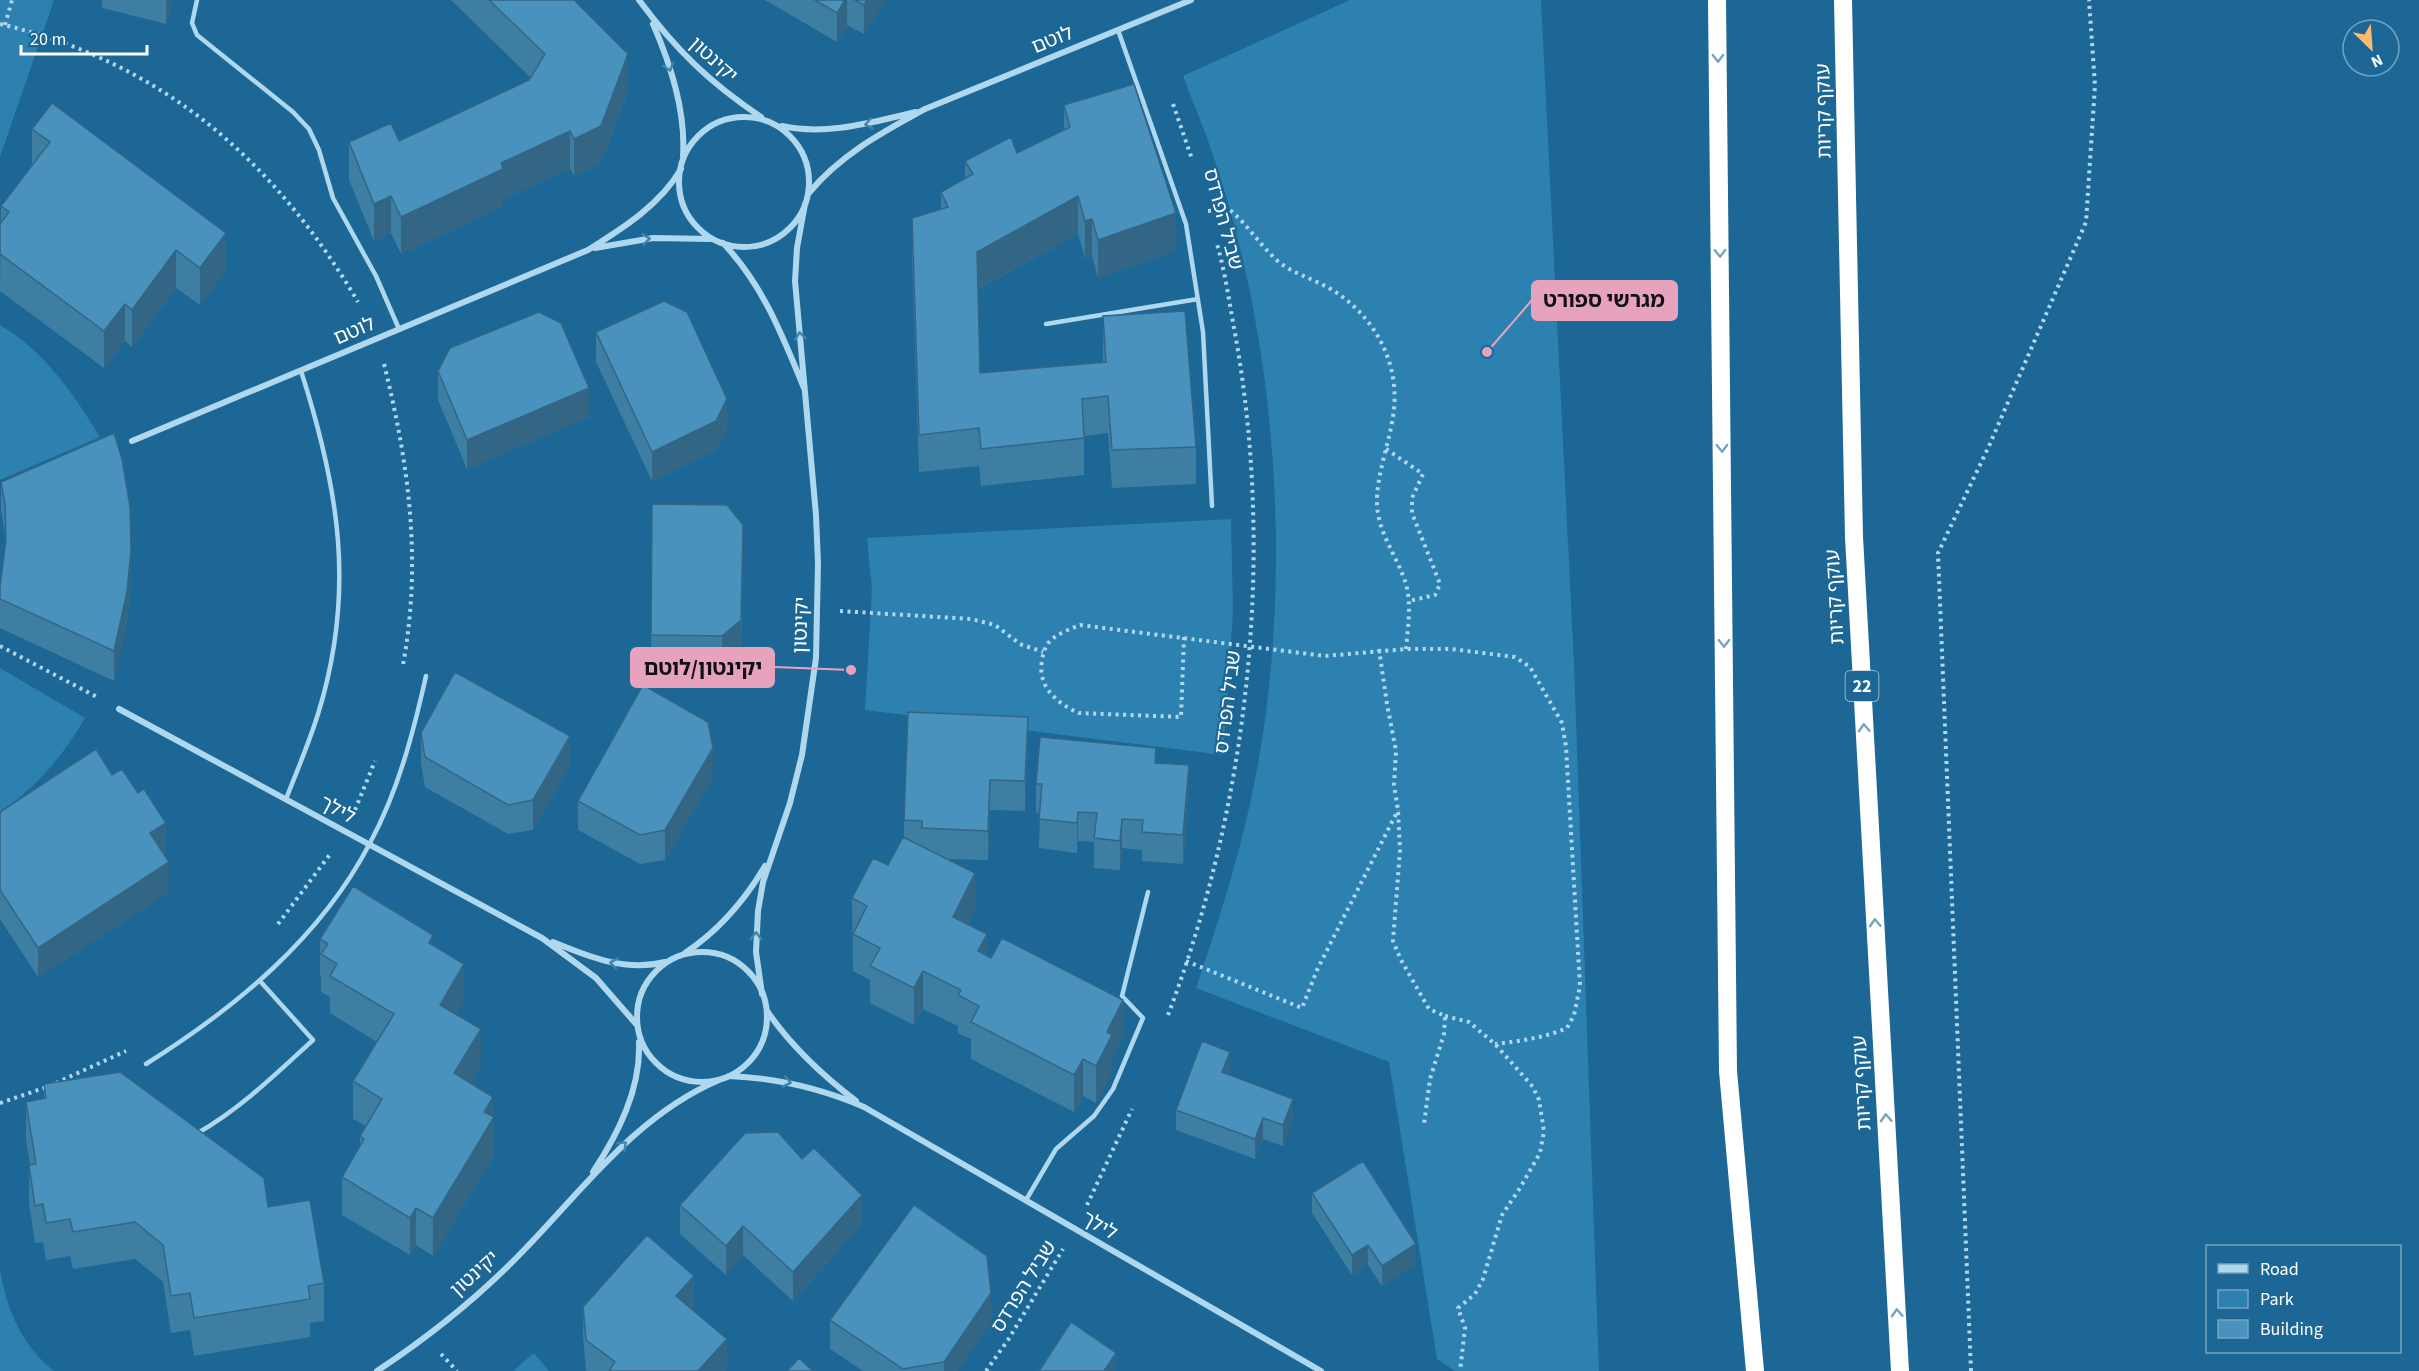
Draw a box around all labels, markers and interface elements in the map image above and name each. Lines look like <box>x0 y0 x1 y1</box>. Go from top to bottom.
scale bar <box>21 18 147 56</box>
north arrow <box>2341 18 2401 78</box>
street label: לוטם <box>1027 19 1077 61</box>
text: 20 m <box>30 27 66 52</box>
street label: יקינטון <box>683 30 744 89</box>
text: N <box>2367 48 2386 73</box>
one-way arrow <box>1712 54 1724 63</box>
one-way arrow <box>662 61 674 72</box>
street label: עוקף קריות <box>1809 63 1839 159</box>
one-way arrow <box>864 116 874 129</box>
street label: שביל הפרדס <box>1196 165 1250 273</box>
one-way arrow <box>641 233 650 246</box>
one-way arrow <box>1714 249 1726 258</box>
callout: מגרשי ספורט <box>1532 281 1677 320</box>
text: מגרשי ספורט <box>1543 285 1665 315</box>
street label: לוטם <box>329 310 379 352</box>
one-way arrow <box>794 331 807 340</box>
one-way arrow <box>1716 444 1728 453</box>
street label: עוקף קריות <box>1819 549 1851 645</box>
street label: יקינטון <box>786 596 816 654</box>
one-way arrow <box>1718 639 1730 648</box>
callout: יקינטון/לוטם <box>631 648 774 687</box>
street label: שביל הפרדס <box>1208 649 1248 755</box>
text: יקינטון/לוטם <box>644 653 762 683</box>
road number: 22 <box>1846 671 1878 701</box>
one-way arrow <box>1858 724 1871 733</box>
street label: לילך <box>315 789 360 831</box>
one-way arrow <box>1869 919 1882 928</box>
one-way arrow <box>750 931 763 940</box>
one-way arrow <box>609 957 619 970</box>
street label: עוקף קריות <box>1846 1035 1878 1131</box>
one-way arrow <box>782 1075 792 1088</box>
one-way arrow <box>1880 1113 1893 1122</box>
one-way arrow <box>616 1142 627 1153</box>
street label: לילך <box>1076 1204 1123 1247</box>
street label: שביל הפרדס <box>984 1235 1063 1338</box>
street label: יקינטון <box>444 1244 505 1303</box>
legend <box>2206 1245 2401 1353</box>
text: Road <box>2260 1257 2299 1282</box>
text: Park <box>2260 1287 2294 1312</box>
one-way arrow <box>1890 1308 1903 1317</box>
text: Building <box>2260 1317 2323 1342</box>

